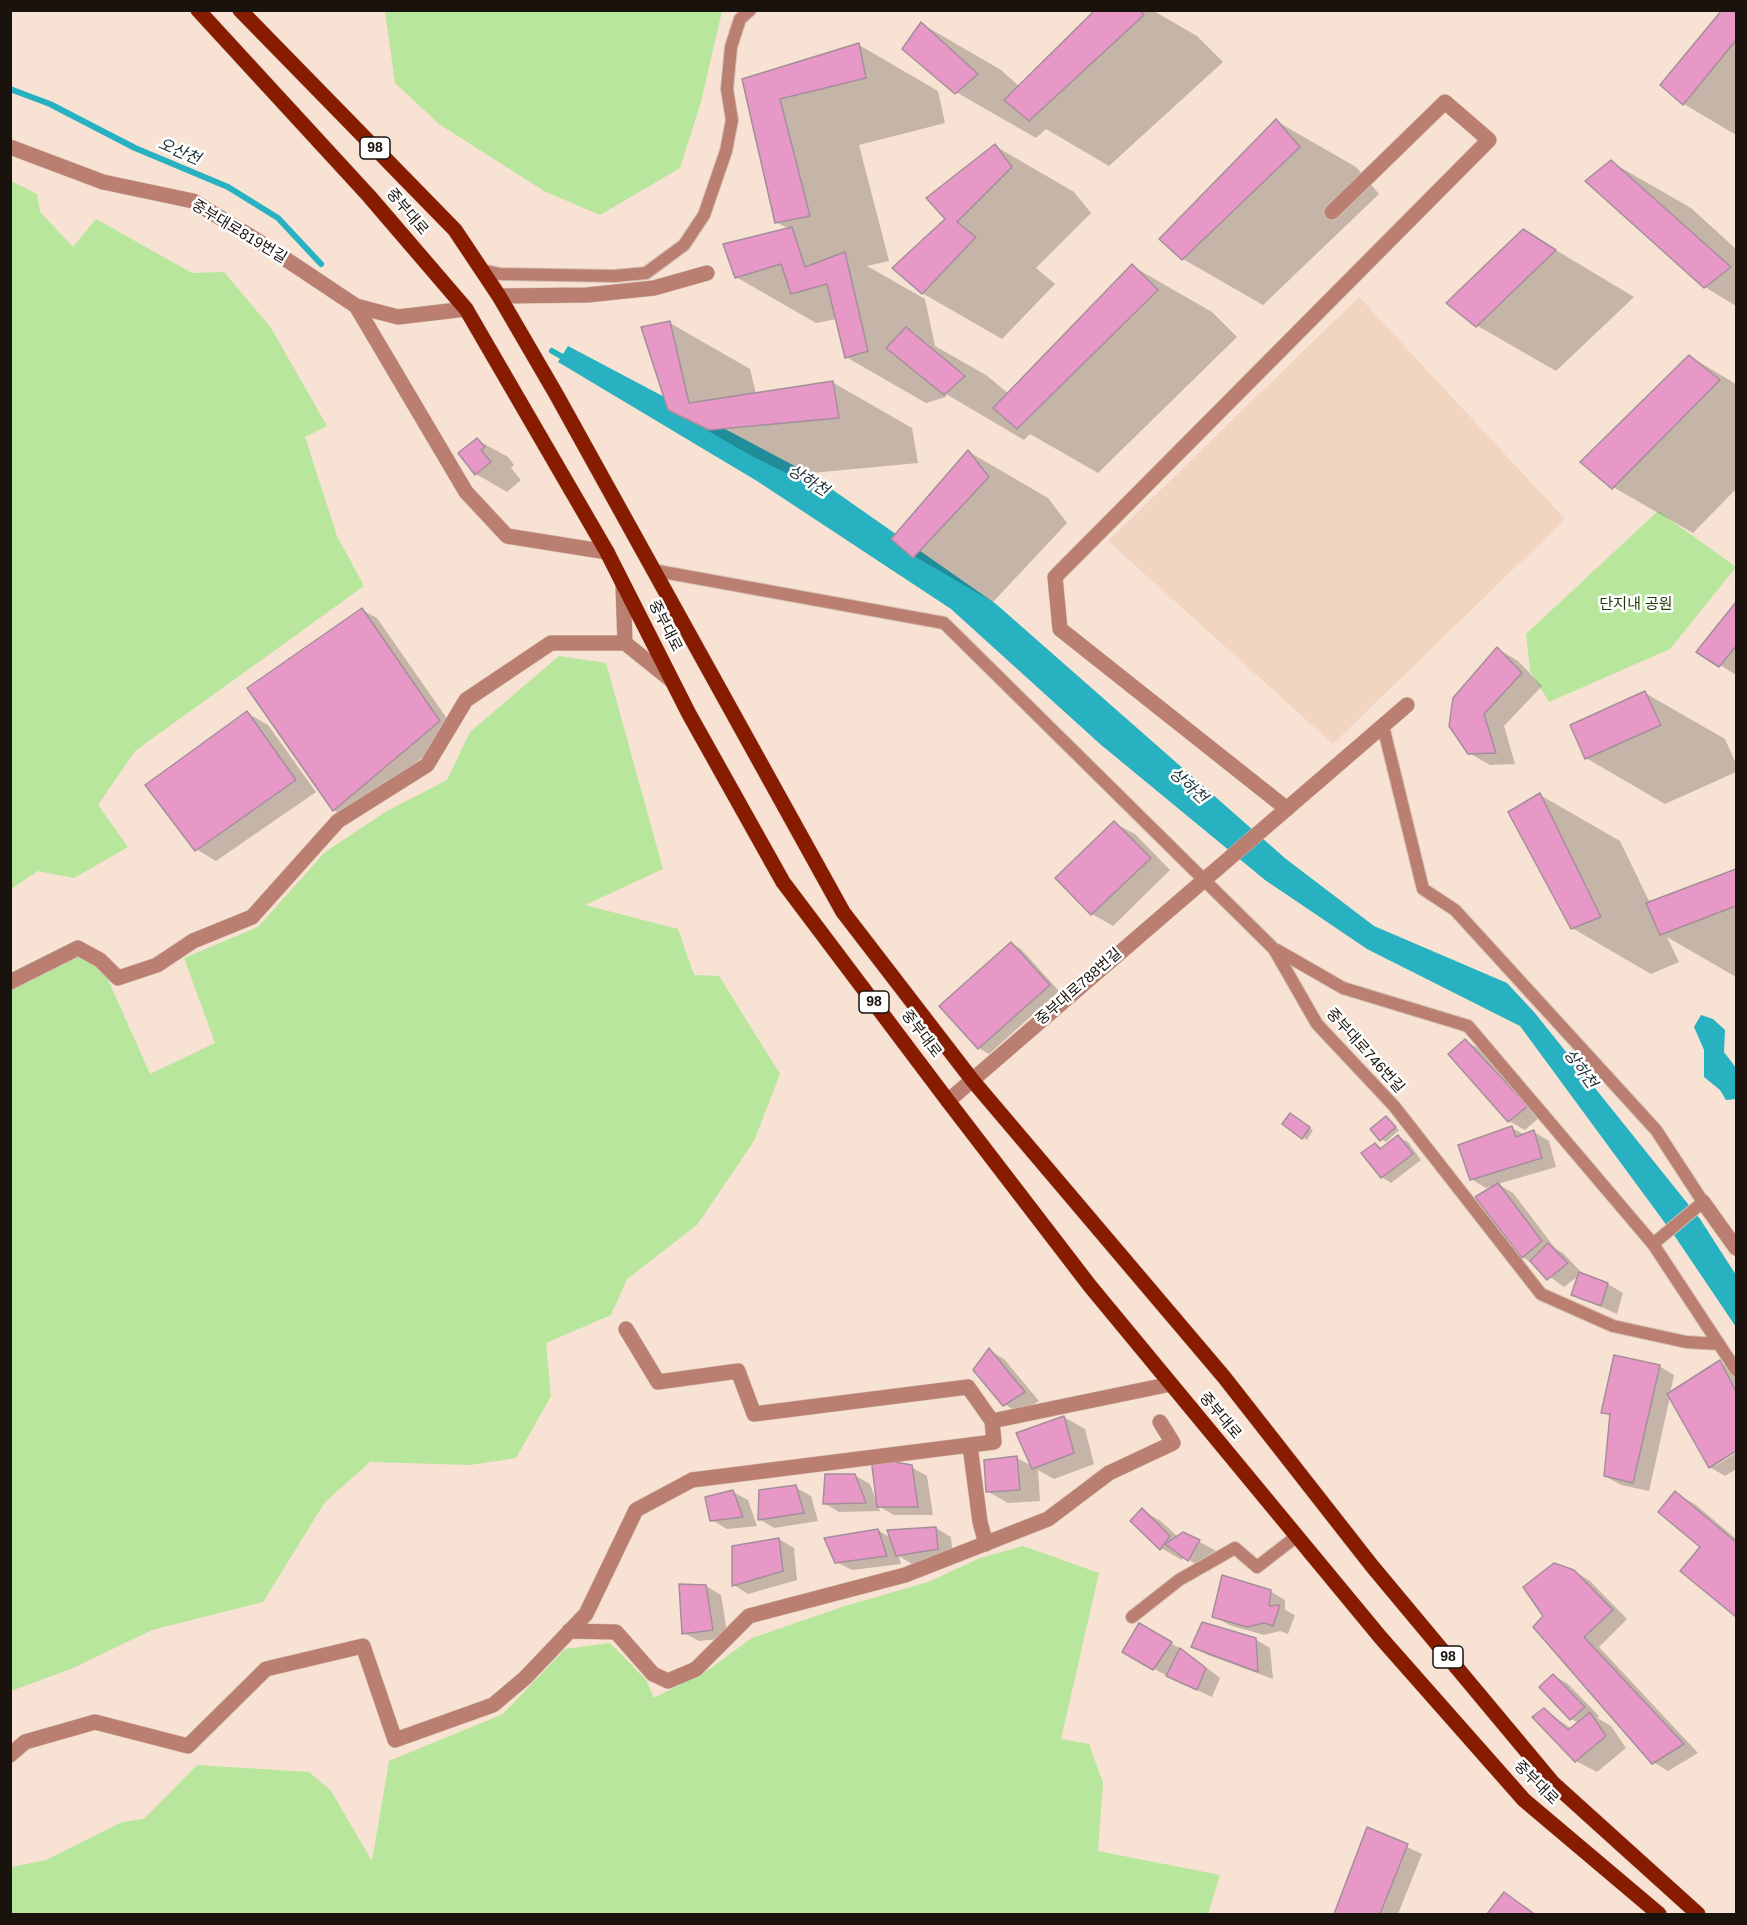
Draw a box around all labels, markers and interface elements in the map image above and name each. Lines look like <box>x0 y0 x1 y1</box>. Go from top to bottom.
water label: 오산천 <box>155 135 203 169</box>
road number: 98 <box>360 137 390 159</box>
street label: 중부대로 <box>382 185 432 239</box>
street label: 중부대로819번길 <box>188 197 290 267</box>
water label: 상하천 <box>784 461 832 501</box>
park label: 단지내 공원 <box>1599 596 1673 614</box>
street label: 중부대로 <box>644 597 686 655</box>
water label: 상하천 <box>1165 764 1211 808</box>
street label: 중부대로788번길 <box>1032 945 1126 1029</box>
road number: 98 <box>859 991 889 1013</box>
street label: 중부대로746번길 <box>1322 1005 1408 1097</box>
street label: 중부대로 <box>897 1007 945 1061</box>
water label: 상하천 <box>1559 1045 1601 1093</box>
street label: 중부대로 <box>1195 1389 1245 1443</box>
road number: 98 <box>1433 1646 1463 1668</box>
street label: 중부대로 <box>1510 1757 1562 1809</box>

